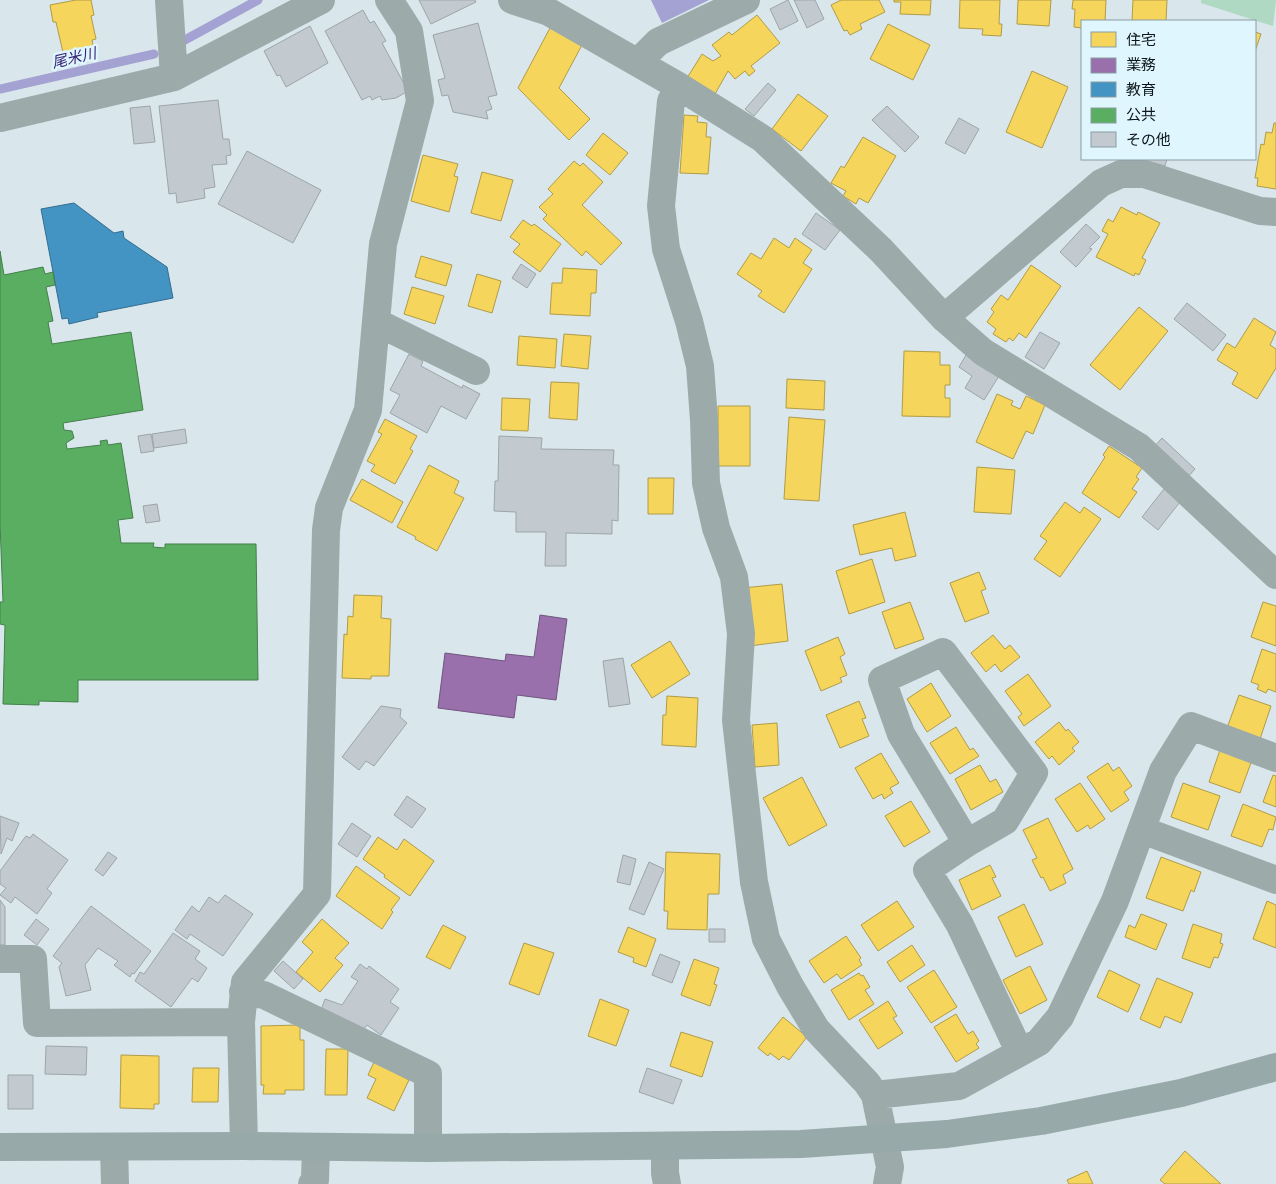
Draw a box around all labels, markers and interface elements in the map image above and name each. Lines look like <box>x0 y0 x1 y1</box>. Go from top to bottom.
legend <box>1081 20 1256 160</box>
text: 住宅 <box>1126 31 1156 49</box>
water label: 尾米川 <box>50 44 100 72</box>
text: 業務 <box>1126 56 1156 74</box>
text: 教育 <box>1126 81 1156 99</box>
text: 公共 <box>1126 106 1156 124</box>
text: その他 <box>1126 131 1171 149</box>

